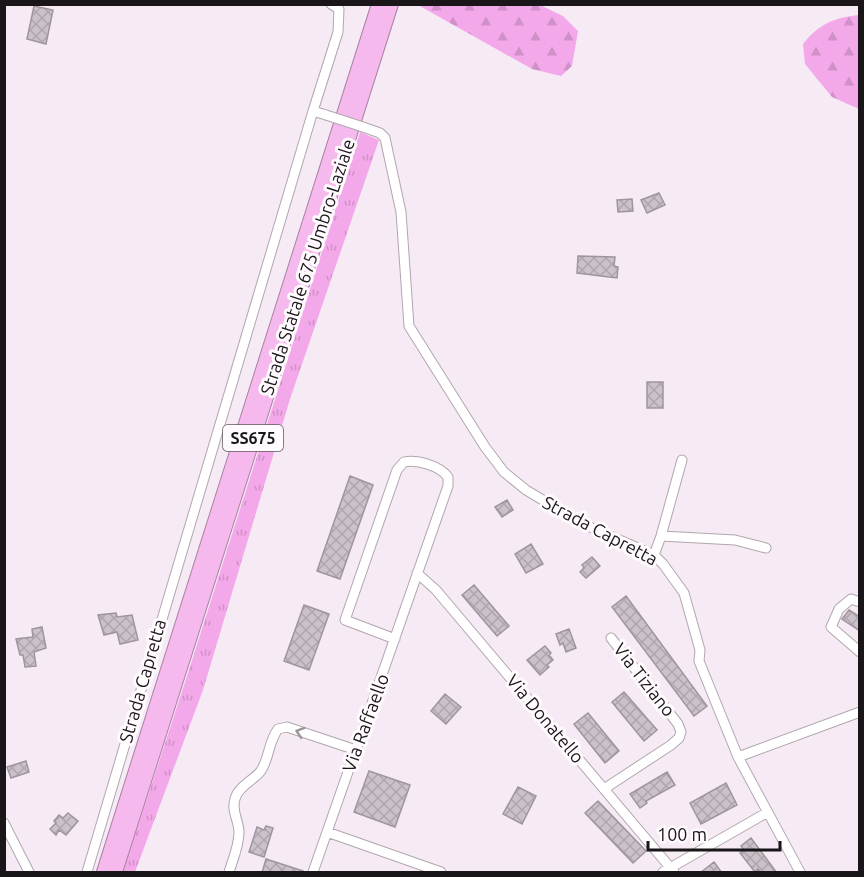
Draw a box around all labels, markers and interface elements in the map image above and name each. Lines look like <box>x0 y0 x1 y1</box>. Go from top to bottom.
street label: Strada Statale 675 Umbro-Laziale <box>256 136 358 397</box>
road number: SS675 <box>223 425 283 451</box>
street label: Strada Capretta <box>540 491 661 569</box>
street label: Strada Capretta <box>115 617 169 745</box>
street label: Via Tiziano <box>610 639 680 720</box>
street label: Via Donatello <box>503 670 589 767</box>
street label: Via Raffaello <box>338 671 392 774</box>
one-way arrow <box>295 726 306 739</box>
scale bar <box>648 814 780 852</box>
text: 100 m <box>657 824 707 844</box>

